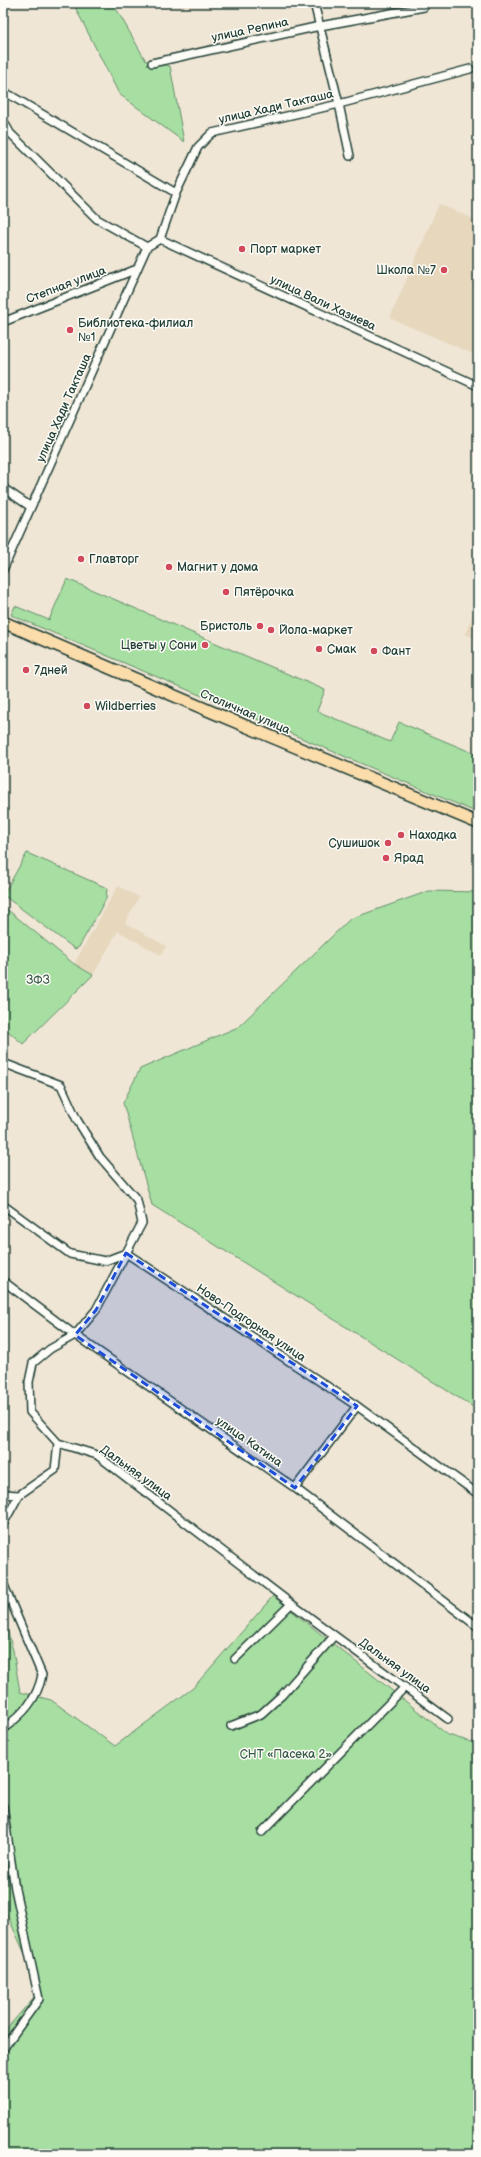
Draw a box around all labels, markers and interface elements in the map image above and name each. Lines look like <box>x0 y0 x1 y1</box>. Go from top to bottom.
street label: улица Репина <box>210 15 290 45</box>
street label: улица Хади Такташа <box>217 87 335 127</box>
place label: Порт маркет <box>250 242 321 257</box>
marker: Порт маркет <box>237 244 247 254</box>
street label: Степная улица <box>24 263 108 307</box>
place label: Школа №7 <box>376 263 436 278</box>
marker: Школа №7 <box>439 265 449 275</box>
street label: улица Вали Хазиева <box>268 272 378 334</box>
place label: Библиотека-филиал №1 <box>78 316 193 345</box>
marker: Библиотека-филиал №1 <box>65 325 75 335</box>
street label: улица Хади Такташа <box>33 351 95 465</box>
place label: Главторг <box>89 552 139 567</box>
marker: Главторг <box>76 554 86 564</box>
place label: Магнит у дома <box>177 560 258 575</box>
marker: Магнит у дома <box>164 562 174 572</box>
place label: Пятёрочка <box>234 585 294 600</box>
marker: Пятёрочка <box>221 587 231 597</box>
place label: Бристоль <box>200 619 252 634</box>
marker: Бристоль <box>255 621 265 631</box>
place label: Йола-маркет <box>279 623 353 638</box>
marker: Йола-маркет <box>266 625 276 635</box>
place label: Цветы у Сони <box>121 638 197 653</box>
marker: Цветы у Сони <box>200 640 210 650</box>
place label: Смак <box>327 642 357 657</box>
marker: Смак <box>314 644 324 654</box>
place label: Фант <box>382 644 411 659</box>
marker: Фант <box>369 646 379 656</box>
place label: 7дней <box>34 663 68 678</box>
marker: 7дней <box>21 665 31 675</box>
street label: Столичная улица <box>198 686 292 738</box>
place label: Wildberries <box>95 699 156 714</box>
marker: Wildberries <box>82 701 92 711</box>
place label: Находка <box>409 828 457 843</box>
marker: Находка <box>396 830 406 840</box>
place label: Сушишок <box>328 836 381 851</box>
marker: Сушишок <box>383 838 393 848</box>
place label: Ярад <box>394 851 424 866</box>
marker: Ярад <box>381 853 391 863</box>
park label: ЗФЗ <box>26 973 50 988</box>
street label: Ново-Подгорная улица <box>193 1281 309 1365</box>
street label: улица Катина <box>213 1414 285 1470</box>
street label: Дальняя улица <box>97 1442 175 1504</box>
street label: Дальняя улица <box>356 1635 434 1697</box>
park label: СНТ «Пасека 2» <box>240 1747 333 1762</box>

